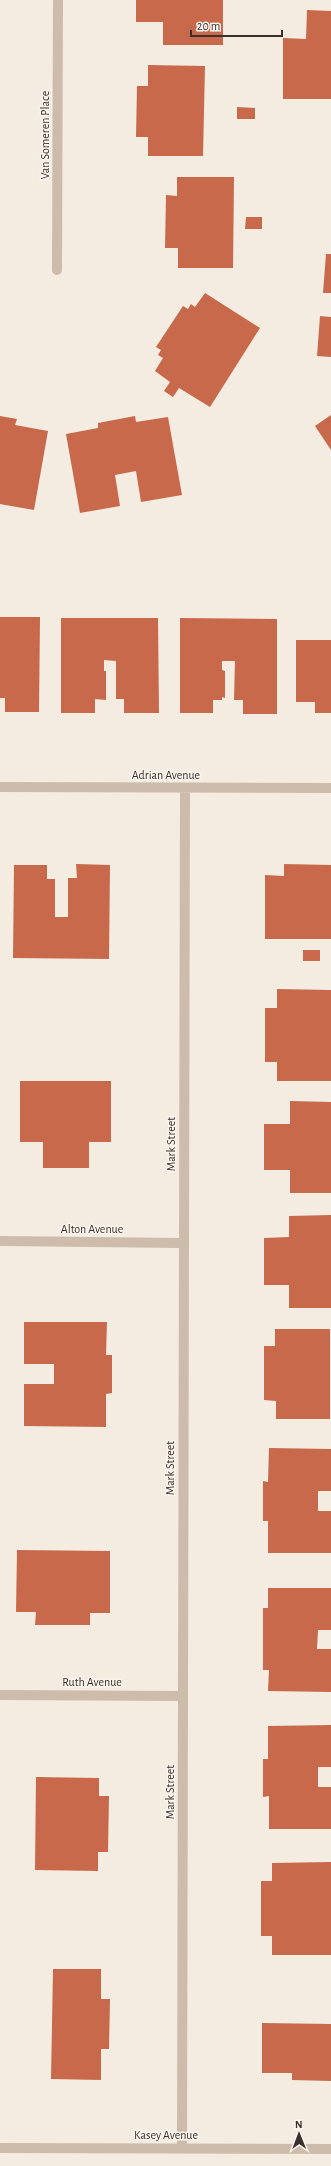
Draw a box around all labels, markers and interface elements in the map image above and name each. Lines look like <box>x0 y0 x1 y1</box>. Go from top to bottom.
scale bar <box>191 12 282 38</box>
text: 20 m <box>197 20 220 32</box>
street label: Van Someren Place <box>39 91 51 179</box>
street label: Adrian Avenue <box>132 769 200 781</box>
street label: Mark Street <box>165 1117 177 1171</box>
street label: Alton Avenue <box>61 1223 123 1235</box>
street label: Mark Street <box>164 1441 176 1495</box>
street label: Ruth Avenue <box>62 1676 122 1688</box>
street label: Mark Street <box>164 1765 176 1819</box>
north arrow <box>279 2114 319 2154</box>
text: N <box>295 2119 303 2130</box>
street label: Kasey Avenue <box>134 2129 198 2142</box>

